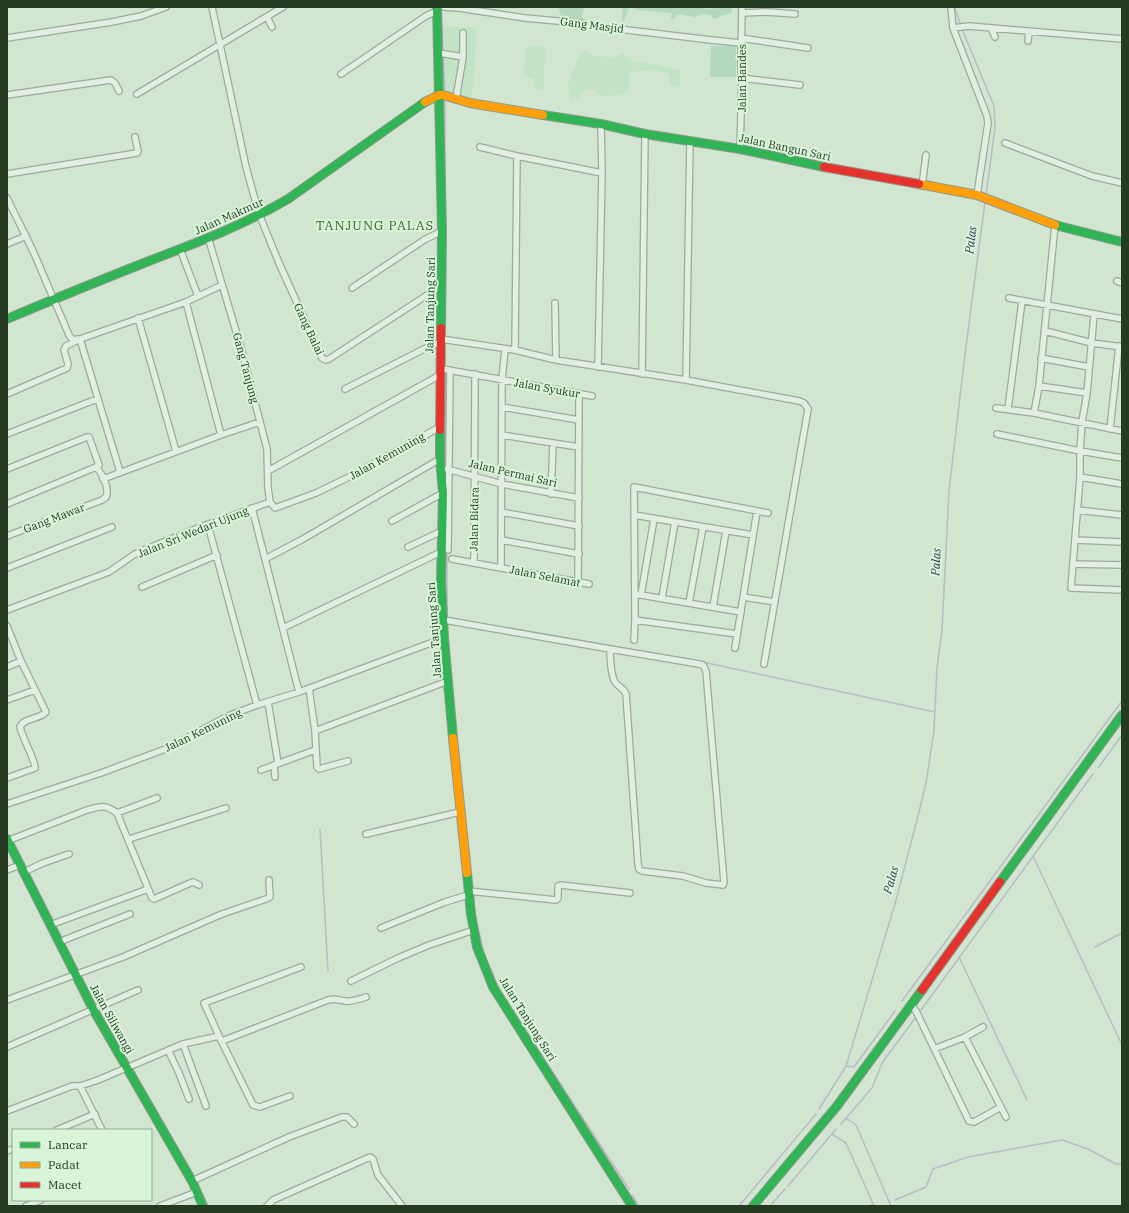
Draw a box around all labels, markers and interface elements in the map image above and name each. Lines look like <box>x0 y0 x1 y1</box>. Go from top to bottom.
street label: Gang Masjid <box>559 14 625 36</box>
street label: Jalan Bandes <box>735 44 749 112</box>
street label: Jalan Bangun Sari <box>738 130 833 164</box>
street label: Jalan Makmur <box>192 194 266 237</box>
district label: TANJUNG PALAS <box>316 217 434 234</box>
water label: Palas <box>961 225 980 256</box>
street label: Jalan Tanjung Sari <box>422 256 438 353</box>
street label: Gang Balai <box>291 301 327 358</box>
street label: Gang Tanjung <box>230 331 262 405</box>
street label: Jalan Syukur <box>513 375 581 401</box>
street label: Jalan Kemuning <box>347 429 427 482</box>
street label: Jalan Permai Sari <box>467 456 559 490</box>
street label: Jalan Bidara <box>466 487 482 551</box>
street label: Gang Mawar <box>21 500 87 536</box>
street label: Jalan Sri Wedari Ujung <box>136 503 250 561</box>
water label: Palas <box>927 547 944 577</box>
street label: Jalan Selamat <box>508 562 582 590</box>
street label: Jalan Tanjung Sari <box>424 581 444 678</box>
street label: Jalan Kemuning <box>162 705 244 755</box>
water label: Palas <box>879 864 902 896</box>
street label: Jalan Tanjung Sari <box>497 975 560 1064</box>
street label: Jalan Siliwangi <box>87 982 137 1057</box>
legend <box>12 1129 152 1201</box>
text: Lancar <box>48 1137 88 1152</box>
text: Padat <box>48 1157 80 1172</box>
text: Macet <box>48 1177 82 1192</box>

